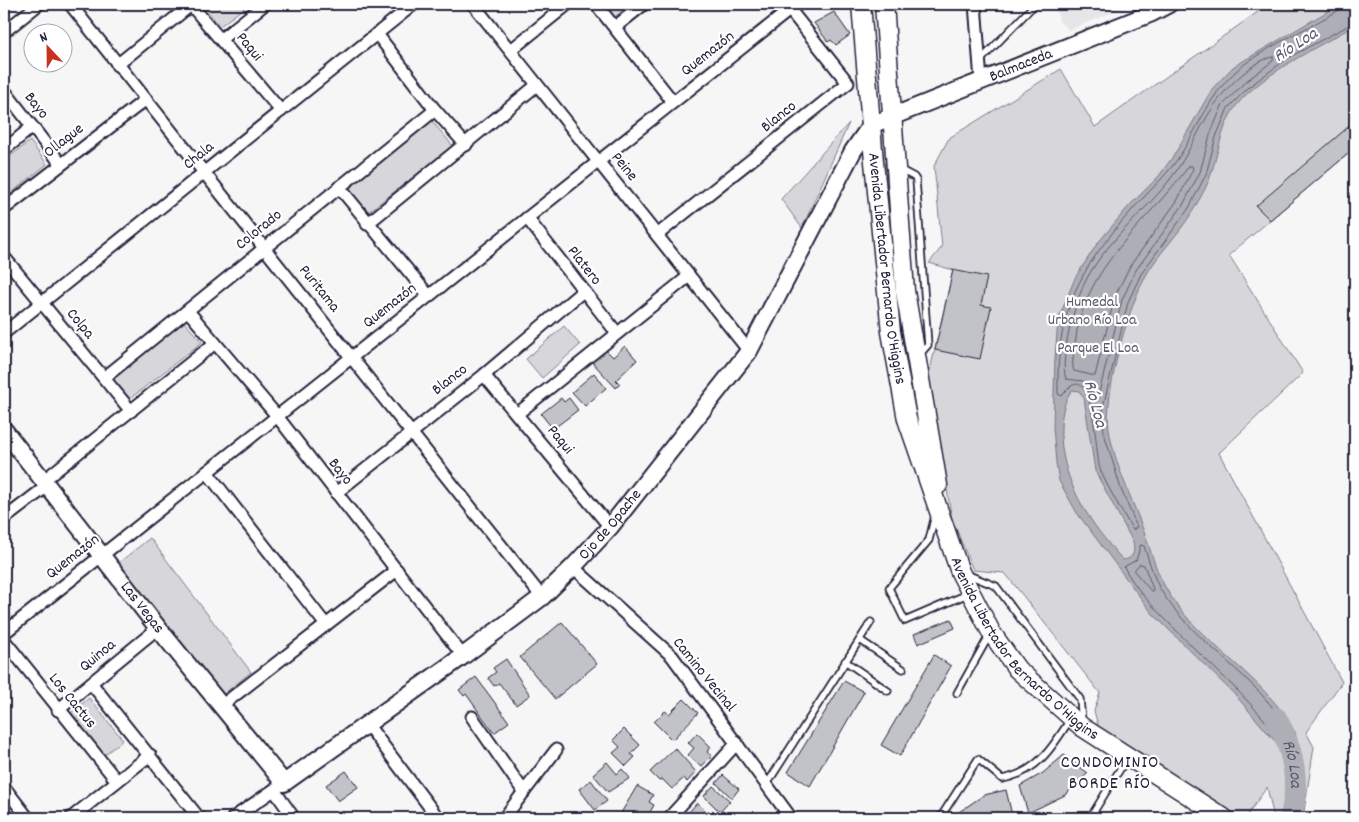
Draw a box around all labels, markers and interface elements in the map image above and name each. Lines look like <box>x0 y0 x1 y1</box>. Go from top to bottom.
north arrow <box>22 22 72 72</box>
water label: Río Loa <box>1269 22 1324 70</box>
street label: Quemazón <box>676 26 740 82</box>
text: N <box>37 27 51 48</box>
street label: Paqui <box>230 27 268 67</box>
street label: Balmaceda <box>986 42 1056 88</box>
street label: Bayo <box>18 88 54 124</box>
street label: Blanco <box>756 96 802 138</box>
street label: Ollague <box>39 118 89 164</box>
street label: Chala <box>179 136 220 176</box>
street label: Peine <box>605 147 643 187</box>
street label: Avenida Libertador Bernardo O'Higgins <box>862 152 912 387</box>
street label: Colorado <box>231 204 287 256</box>
street label: Platero <box>561 241 607 291</box>
street label: Puritama <box>293 260 346 318</box>
street label: Quemazón <box>358 278 422 334</box>
park label: Humedal Urbano Río Loa <box>1048 291 1137 332</box>
street label: Colpa <box>60 304 100 345</box>
park label: Parque El Loa <box>1057 337 1139 360</box>
street label: Blanco <box>427 359 473 401</box>
water label: Río Loa <box>1076 378 1113 432</box>
street label: Paqui <box>541 420 579 460</box>
street label: Bayo <box>322 454 358 490</box>
street label: Ojo de Opache <box>573 484 647 566</box>
street label: Quemazón <box>41 529 105 585</box>
street label: Avenida Libertador Bernardo O'Higgins <box>944 554 1103 746</box>
street label: Las Vegas <box>114 577 170 639</box>
street label: Camino Vecinal <box>667 633 741 717</box>
street label: Quinoa <box>75 634 122 678</box>
street label: Los Cactus <box>42 668 102 734</box>
water label: Río Loa <box>1275 737 1308 789</box>
district label: CONDOMINIO BORDE RÍO <box>1061 751 1159 797</box>

